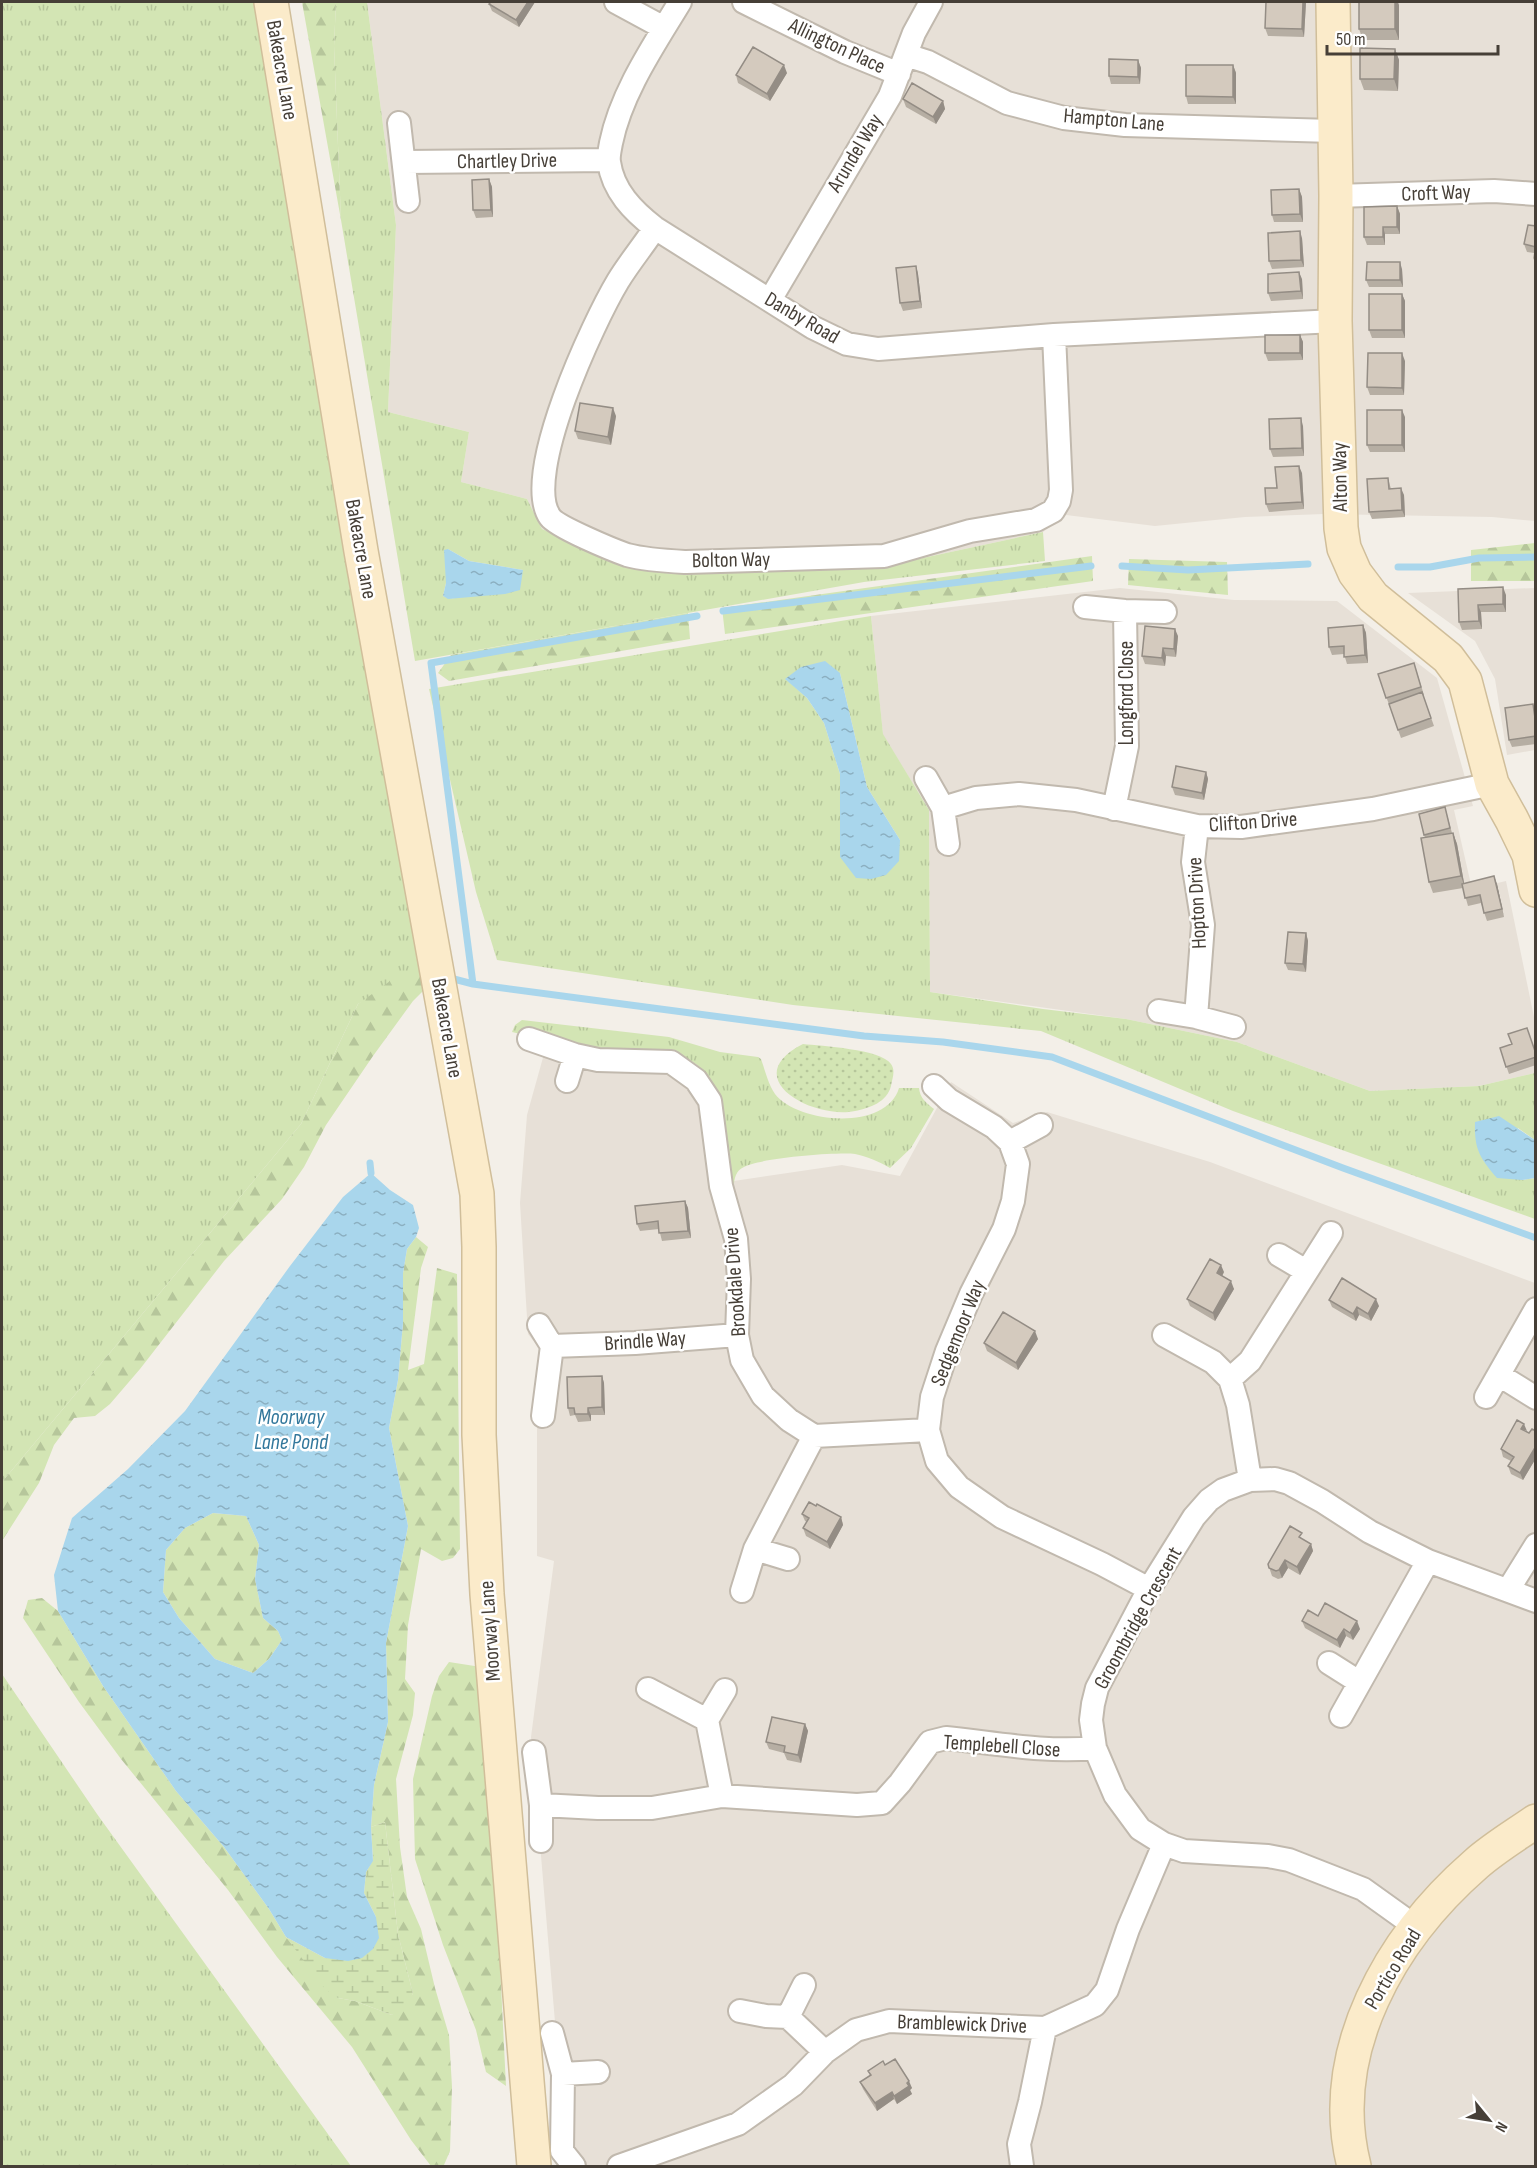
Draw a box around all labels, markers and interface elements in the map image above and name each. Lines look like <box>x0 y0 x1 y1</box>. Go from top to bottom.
street label: Allington Place <box>784 12 889 79</box>
street label: Bakeacre Lane <box>261 18 303 122</box>
scale bar <box>1327 18 1498 56</box>
text: 50 m <box>1336 29 1366 50</box>
street label: Hampton Lane <box>1062 103 1166 137</box>
street label: Arundel Way <box>821 109 888 197</box>
street label: Chartley Drive <box>457 148 557 174</box>
street label: Croft Way <box>1401 179 1471 207</box>
street label: Danby Road <box>760 287 844 349</box>
street label: Alton Way <box>1327 442 1353 513</box>
street label: Bakeacre Lane <box>340 497 382 601</box>
street label: Bolton Way <box>692 547 770 573</box>
street label: Longford Close <box>1114 641 1139 745</box>
street label: Clifton Drive <box>1208 806 1298 838</box>
street label: Hopton Drive <box>1182 856 1212 950</box>
street label: Bakeacre Lane <box>426 976 468 1080</box>
street label: Brookdale Drive <box>719 1227 751 1337</box>
street label: Sedgemoor Way <box>925 1276 991 1390</box>
street label: Brindle Way <box>603 1326 687 1356</box>
water label: Moorway Lane Pond <box>254 1404 329 1456</box>
street label: Groombridge Crescent <box>1089 1543 1187 1693</box>
street label: Moorway Lane <box>474 1580 506 1682</box>
street label: Templebell Close <box>943 1729 1061 1763</box>
street label: Portico Road <box>1359 1924 1427 2014</box>
street label: Bramblewick Drive <box>897 2009 1027 2039</box>
north arrow <box>1459 2090 1519 2150</box>
text: N <box>1490 2118 1511 2135</box>

